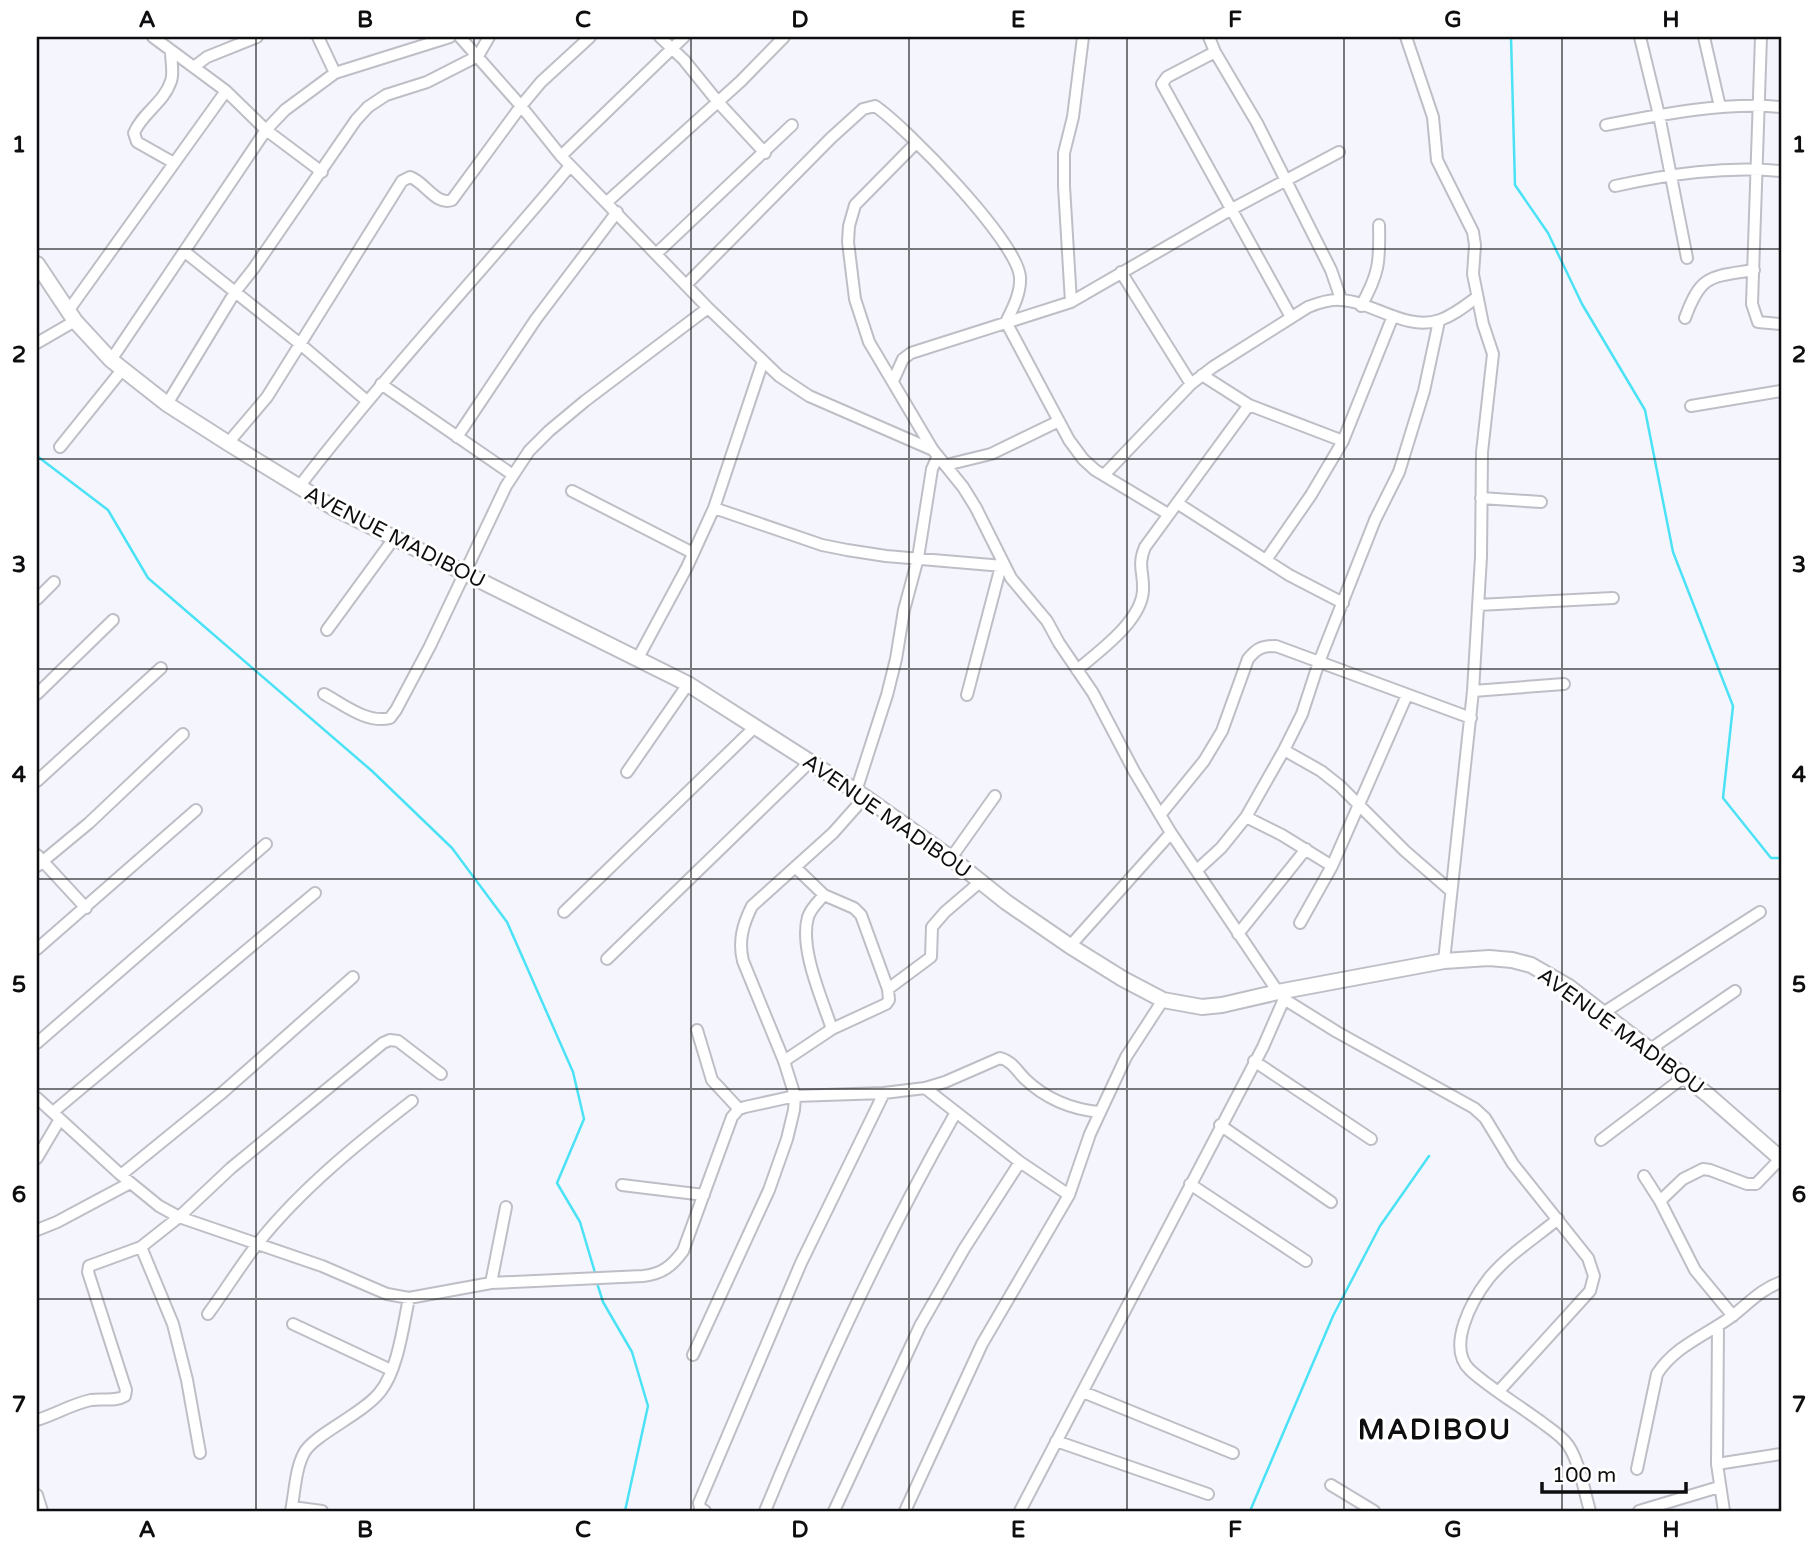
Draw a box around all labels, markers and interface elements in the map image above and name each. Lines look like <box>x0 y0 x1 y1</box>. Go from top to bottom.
text: A <box>138 6 156 34</box>
text: B <box>357 6 373 34</box>
text: C <box>575 6 591 34</box>
text: D <box>791 6 809 34</box>
text: E <box>1011 6 1025 34</box>
text: F <box>1228 6 1242 34</box>
text: G <box>1444 6 1462 34</box>
text: H <box>1662 6 1680 34</box>
text: 1 <box>12 131 26 159</box>
text: 1 <box>1792 131 1806 159</box>
text: 2 <box>12 341 26 369</box>
text: 2 <box>1792 341 1806 369</box>
street label: AVENUE MADIBOU <box>300 481 489 594</box>
text: 3 <box>12 551 26 579</box>
text: 3 <box>1792 551 1806 579</box>
street label: AVENUE MADIBOU <box>798 749 976 884</box>
text: 4 <box>12 761 27 789</box>
text: 4 <box>1792 761 1807 789</box>
street label: AVENUE MADIBOU <box>1533 963 1709 1100</box>
text: 5 <box>12 971 26 999</box>
text: 5 <box>1792 971 1806 999</box>
text: 6 <box>12 1181 26 1209</box>
text: 6 <box>1792 1181 1806 1209</box>
text: 7 <box>12 1391 26 1419</box>
text: 7 <box>1792 1391 1806 1419</box>
district label: MADIBOU <box>1358 1413 1512 1447</box>
scale bar <box>1542 1450 1685 1494</box>
text: 100 m <box>1552 1463 1616 1488</box>
text: A <box>138 1516 156 1544</box>
text: B <box>357 1516 373 1544</box>
text: C <box>575 1516 591 1544</box>
text: D <box>791 1516 809 1544</box>
text: E <box>1011 1516 1025 1544</box>
text: F <box>1228 1516 1242 1544</box>
text: G <box>1444 1516 1462 1544</box>
text: H <box>1662 1516 1680 1544</box>

